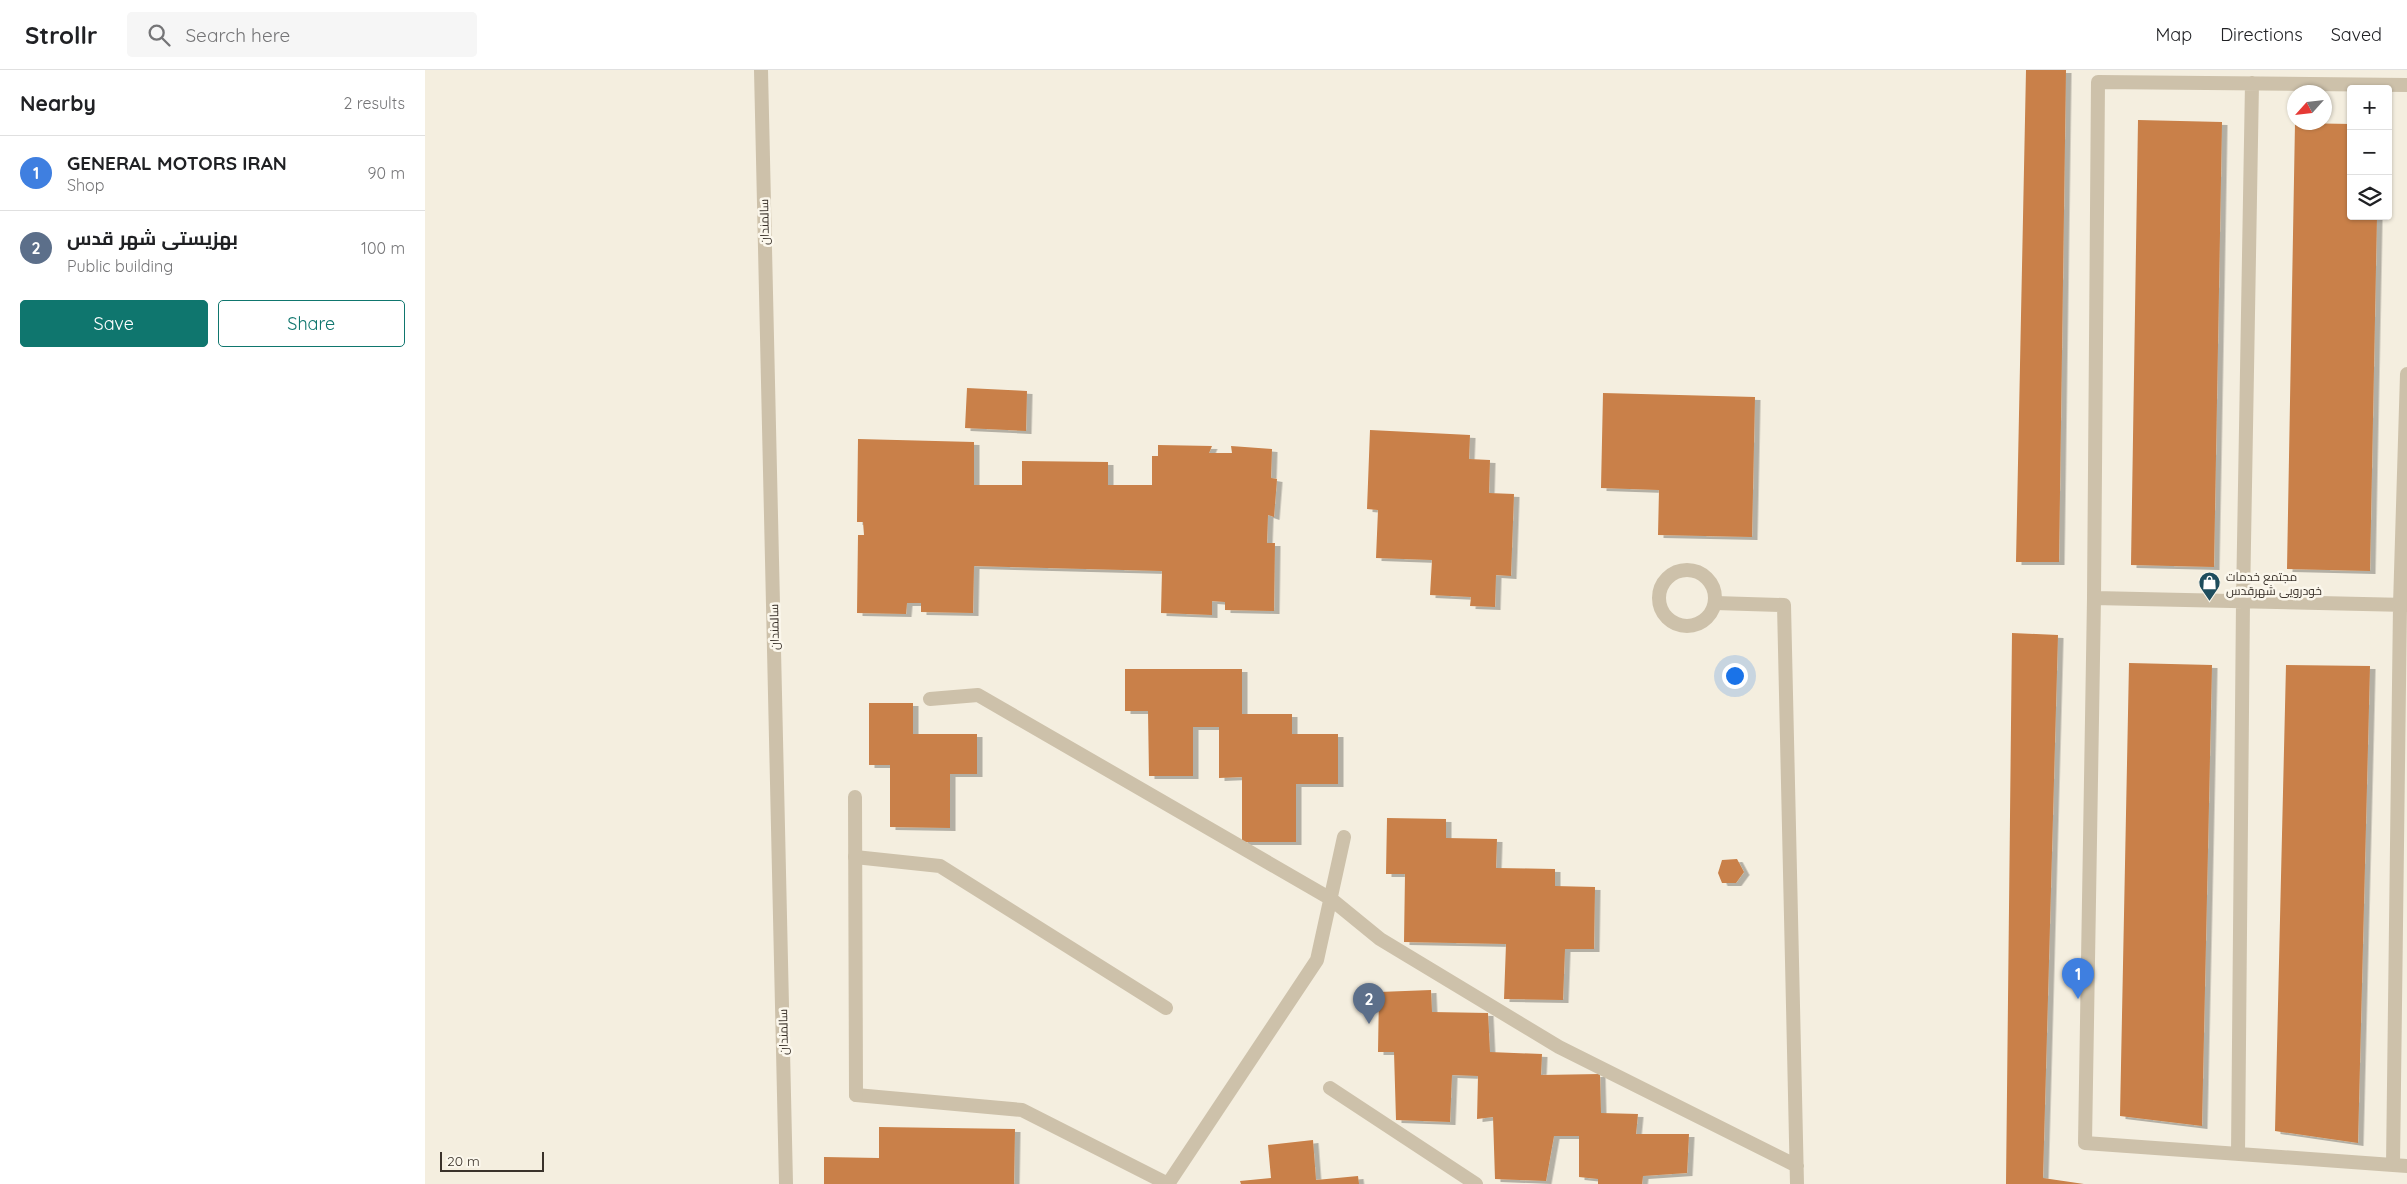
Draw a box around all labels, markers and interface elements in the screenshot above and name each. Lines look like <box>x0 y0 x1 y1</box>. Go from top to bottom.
search box <box>127 12 477 57</box>
text: Strollr <box>25 20 97 50</box>
icon: search <box>145 21 173 49</box>
text: Search here <box>185 23 290 47</box>
text: Map <box>2155 23 2192 46</box>
text: Directions <box>2220 23 2303 46</box>
text: Saved <box>2331 23 2382 46</box>
north arrow <box>2287 85 2332 130</box>
map controls <box>2347 85 2392 220</box>
button: + <box>2347 85 2392 130</box>
text: Nearby <box>20 90 96 116</box>
text: 2 results <box>343 93 405 113</box>
button: − <box>2347 130 2392 175</box>
text: GENERAL MOTORS IRAN <box>67 151 287 175</box>
text: 1 <box>33 163 39 183</box>
text: 90 m <box>368 163 405 183</box>
text: Shop <box>67 175 104 195</box>
button: layers <box>2347 175 2392 220</box>
street label: سالمندان <box>756 199 772 245</box>
text: بهزیستی شهر قدس <box>67 226 238 250</box>
text: 2 <box>31 238 41 258</box>
text: 100 m <box>361 238 405 258</box>
text: Public building <box>67 256 173 276</box>
button: Save <box>20 300 208 347</box>
button: Share <box>218 300 405 347</box>
place label: مجتمع خدمات خودرویی شهرقدس <box>2226 569 2322 598</box>
shop icon: مجتمع خدمات خودرویی شهرقدس <box>2198 571 2222 602</box>
street label: سالمندان <box>766 604 782 650</box>
your location <box>1722 663 1748 689</box>
pin: 1 <box>2062 958 2094 999</box>
pin: 2 <box>1353 983 1385 1024</box>
street label: سالمندان <box>775 1009 791 1055</box>
scale bar <box>440 1149 544 1172</box>
text: 20 m <box>447 1152 480 1170</box>

